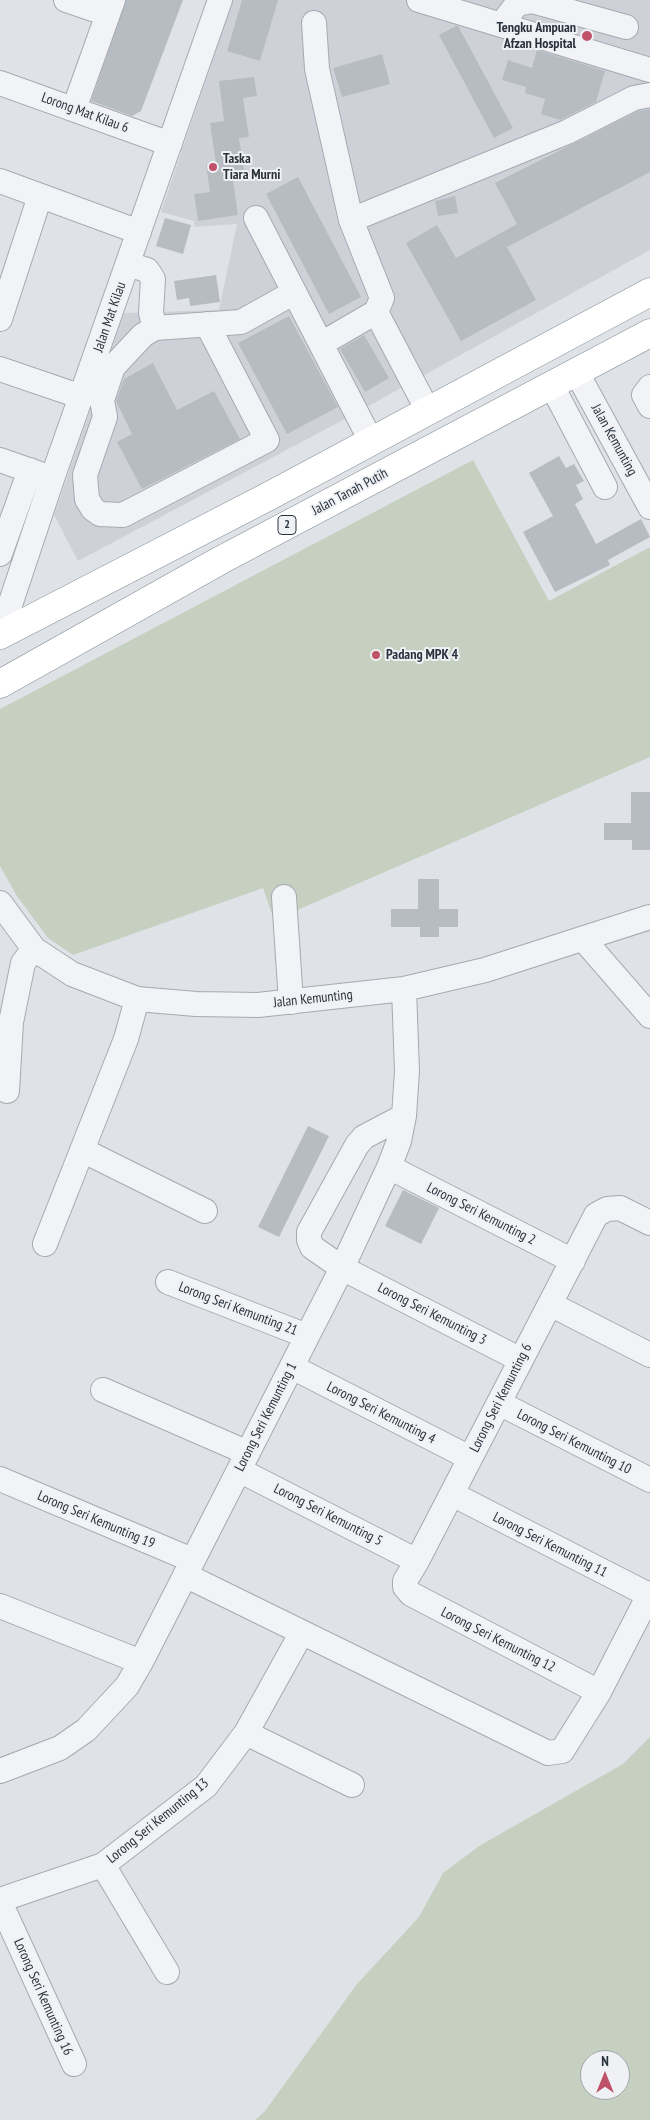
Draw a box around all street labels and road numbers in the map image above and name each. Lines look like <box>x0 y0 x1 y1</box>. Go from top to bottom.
street label: Lorong Mat Kilau 6 <box>39 89 131 137</box>
street label: Jalan Mat Kilau <box>90 280 130 354</box>
street label: Jalan Kemunting <box>587 401 641 479</box>
street label: Jalan Tanah Putih <box>309 465 391 519</box>
road number: 2 <box>278 516 296 534</box>
street label: Jalan Kemunting <box>273 986 353 1012</box>
street label: Lorong Seri Kemunting 2 <box>424 1179 538 1249</box>
street label: Lorong Seri Kemunting 21 <box>176 1279 300 1339</box>
street label: Lorong Seri Kemunting 3 <box>375 1279 489 1349</box>
street label: Lorong Seri Kemunting 6 <box>466 1341 536 1455</box>
street label: Lorong Seri Kemunting 1 <box>231 1360 301 1474</box>
street label: Lorong Seri Kemunting 4 <box>324 1378 438 1448</box>
street label: Lorong Seri Kemunting 10 <box>514 1406 634 1478</box>
street label: Lorong Seri Kemunting 5 <box>271 1480 385 1550</box>
street label: Lorong Seri Kemunting 19 <box>35 1488 157 1552</box>
street label: Lorong Seri Kemunting 11 <box>490 1509 610 1581</box>
street label: Lorong Seri Kemunting 12 <box>438 1604 558 1676</box>
street label: Lorong Seri Kemunting 13 <box>104 1775 212 1867</box>
street label: Lorong Seri Kemunting 16 <box>10 1936 76 2058</box>

